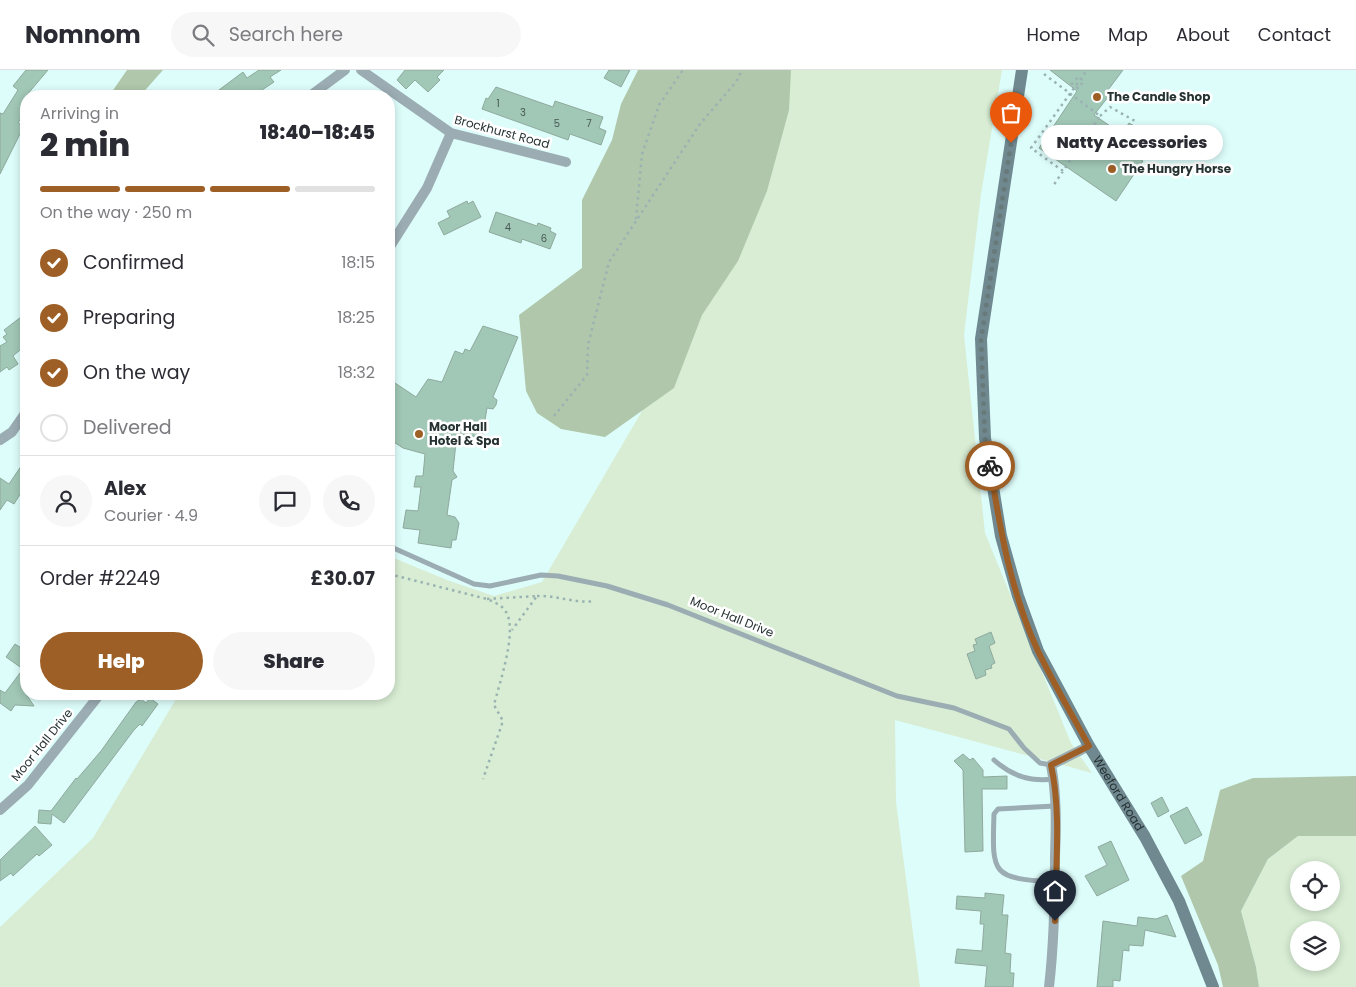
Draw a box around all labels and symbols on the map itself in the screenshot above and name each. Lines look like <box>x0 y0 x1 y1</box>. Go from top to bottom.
place label: The Candle Shop <box>1107 88 1210 105</box>
marker: The Candle Shop <box>1091 91 1103 103</box>
pin <box>990 92 1032 143</box>
house number: 1 <box>496 96 500 111</box>
house number: 3 <box>520 105 526 120</box>
street label: Brockhurst Road <box>453 111 552 152</box>
house number: 5 <box>554 116 560 131</box>
house number: 7 <box>586 116 592 131</box>
callout: Natty Accessories <box>1041 126 1224 160</box>
place label: The Hungry Horse <box>1122 160 1232 177</box>
marker: The Hungry Horse <box>1106 163 1118 175</box>
house number: 4 <box>505 220 511 235</box>
house number: 6 <box>541 231 547 246</box>
place label: Moor Hall Hotel & Spa <box>429 418 500 449</box>
marker: Moor Hall Hotel & Spa <box>413 428 425 440</box>
courier <box>965 441 1015 491</box>
street label: Moor Hall Drive <box>688 592 777 641</box>
street label: Moor Hall Drive <box>7 705 76 785</box>
street label: Weeford Road <box>1089 752 1148 834</box>
pin <box>1034 870 1076 921</box>

